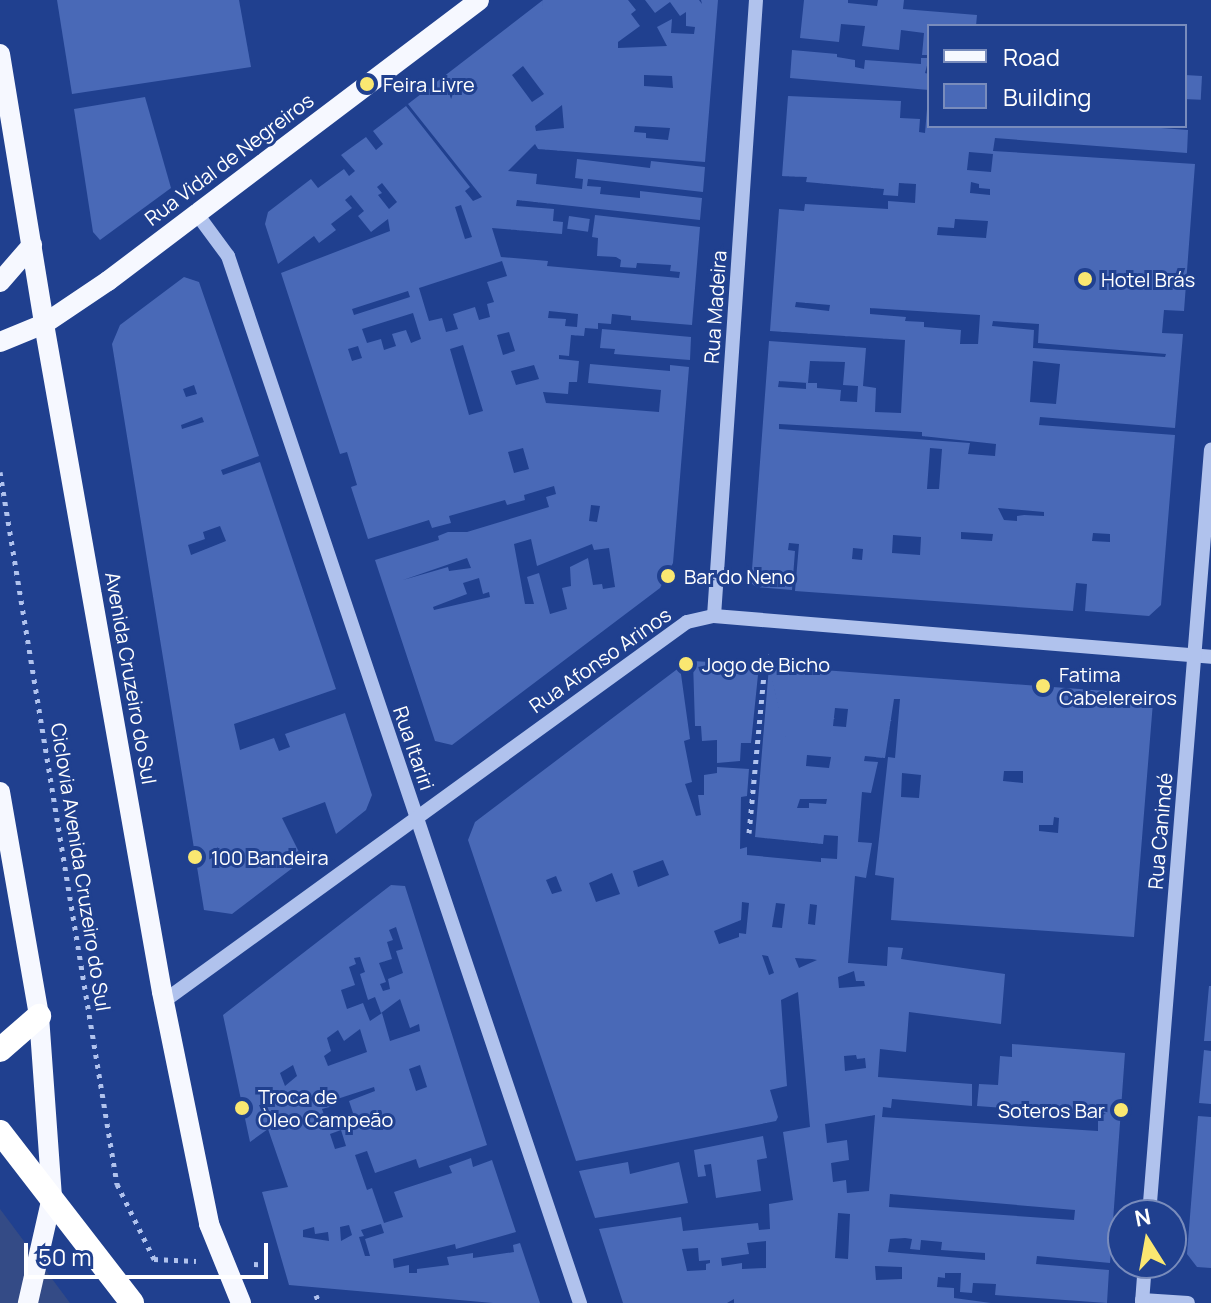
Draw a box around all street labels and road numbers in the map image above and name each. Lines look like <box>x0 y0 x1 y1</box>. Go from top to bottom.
street label: Rua Vidal de Negreiros <box>140 88 318 230</box>
street label: Rua Madeira <box>699 249 731 365</box>
street label: Avenida Cruzeiro do Sul <box>100 570 162 786</box>
street label: Rua Afonso Arinos <box>525 602 675 718</box>
street label: Rua Itariri <box>388 703 440 793</box>
street label: Ciclovia Avenida Cruzeiro do Sul <box>46 721 116 1013</box>
street label: Rua Canindé <box>1143 772 1177 890</box>

